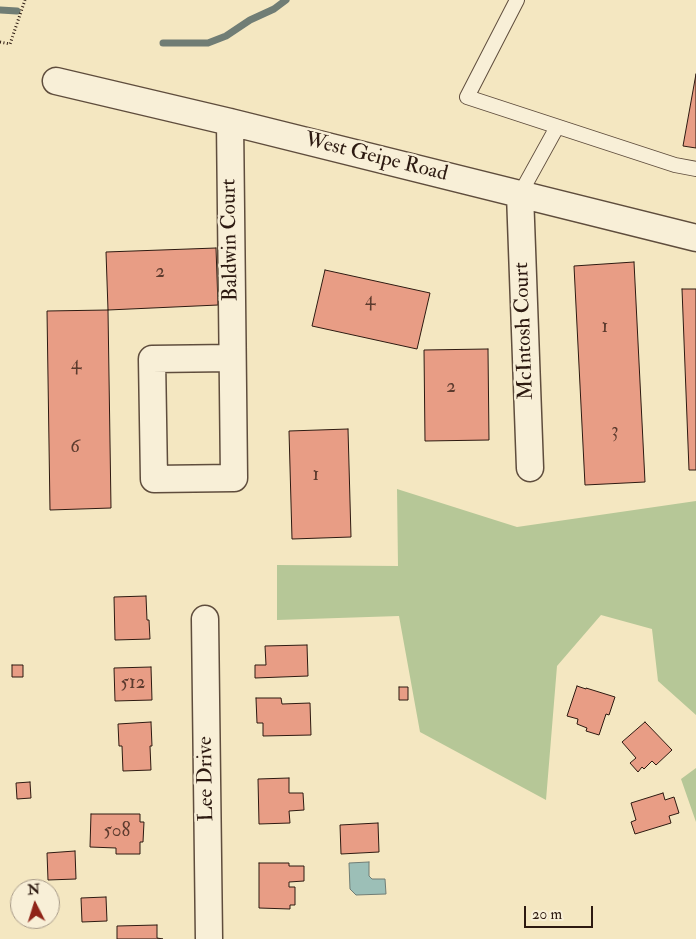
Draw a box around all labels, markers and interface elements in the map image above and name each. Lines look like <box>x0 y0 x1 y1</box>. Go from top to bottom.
street label: West Geipe Road <box>302 128 450 188</box>
street label: Baldwin Court <box>217 178 245 302</box>
house number: 2 <box>155 262 165 284</box>
street label: McIntosh Court <box>510 262 540 400</box>
house number: 4 <box>365 290 375 312</box>
house number: 1 <box>602 317 608 339</box>
house number: 4 <box>71 354 81 376</box>
house number: 2 <box>446 377 456 399</box>
house number: 3 <box>611 421 619 443</box>
house number: 6 <box>70 437 80 459</box>
house number: 1 <box>313 465 319 487</box>
house number: 512 <box>121 673 145 695</box>
street label: Lee Drive <box>194 736 220 822</box>
house number: 508 <box>104 821 130 843</box>
north arrow <box>10 879 60 929</box>
text: N <box>27 881 41 899</box>
scale bar <box>526 896 595 928</box>
text: 20 m <box>532 905 562 924</box>

